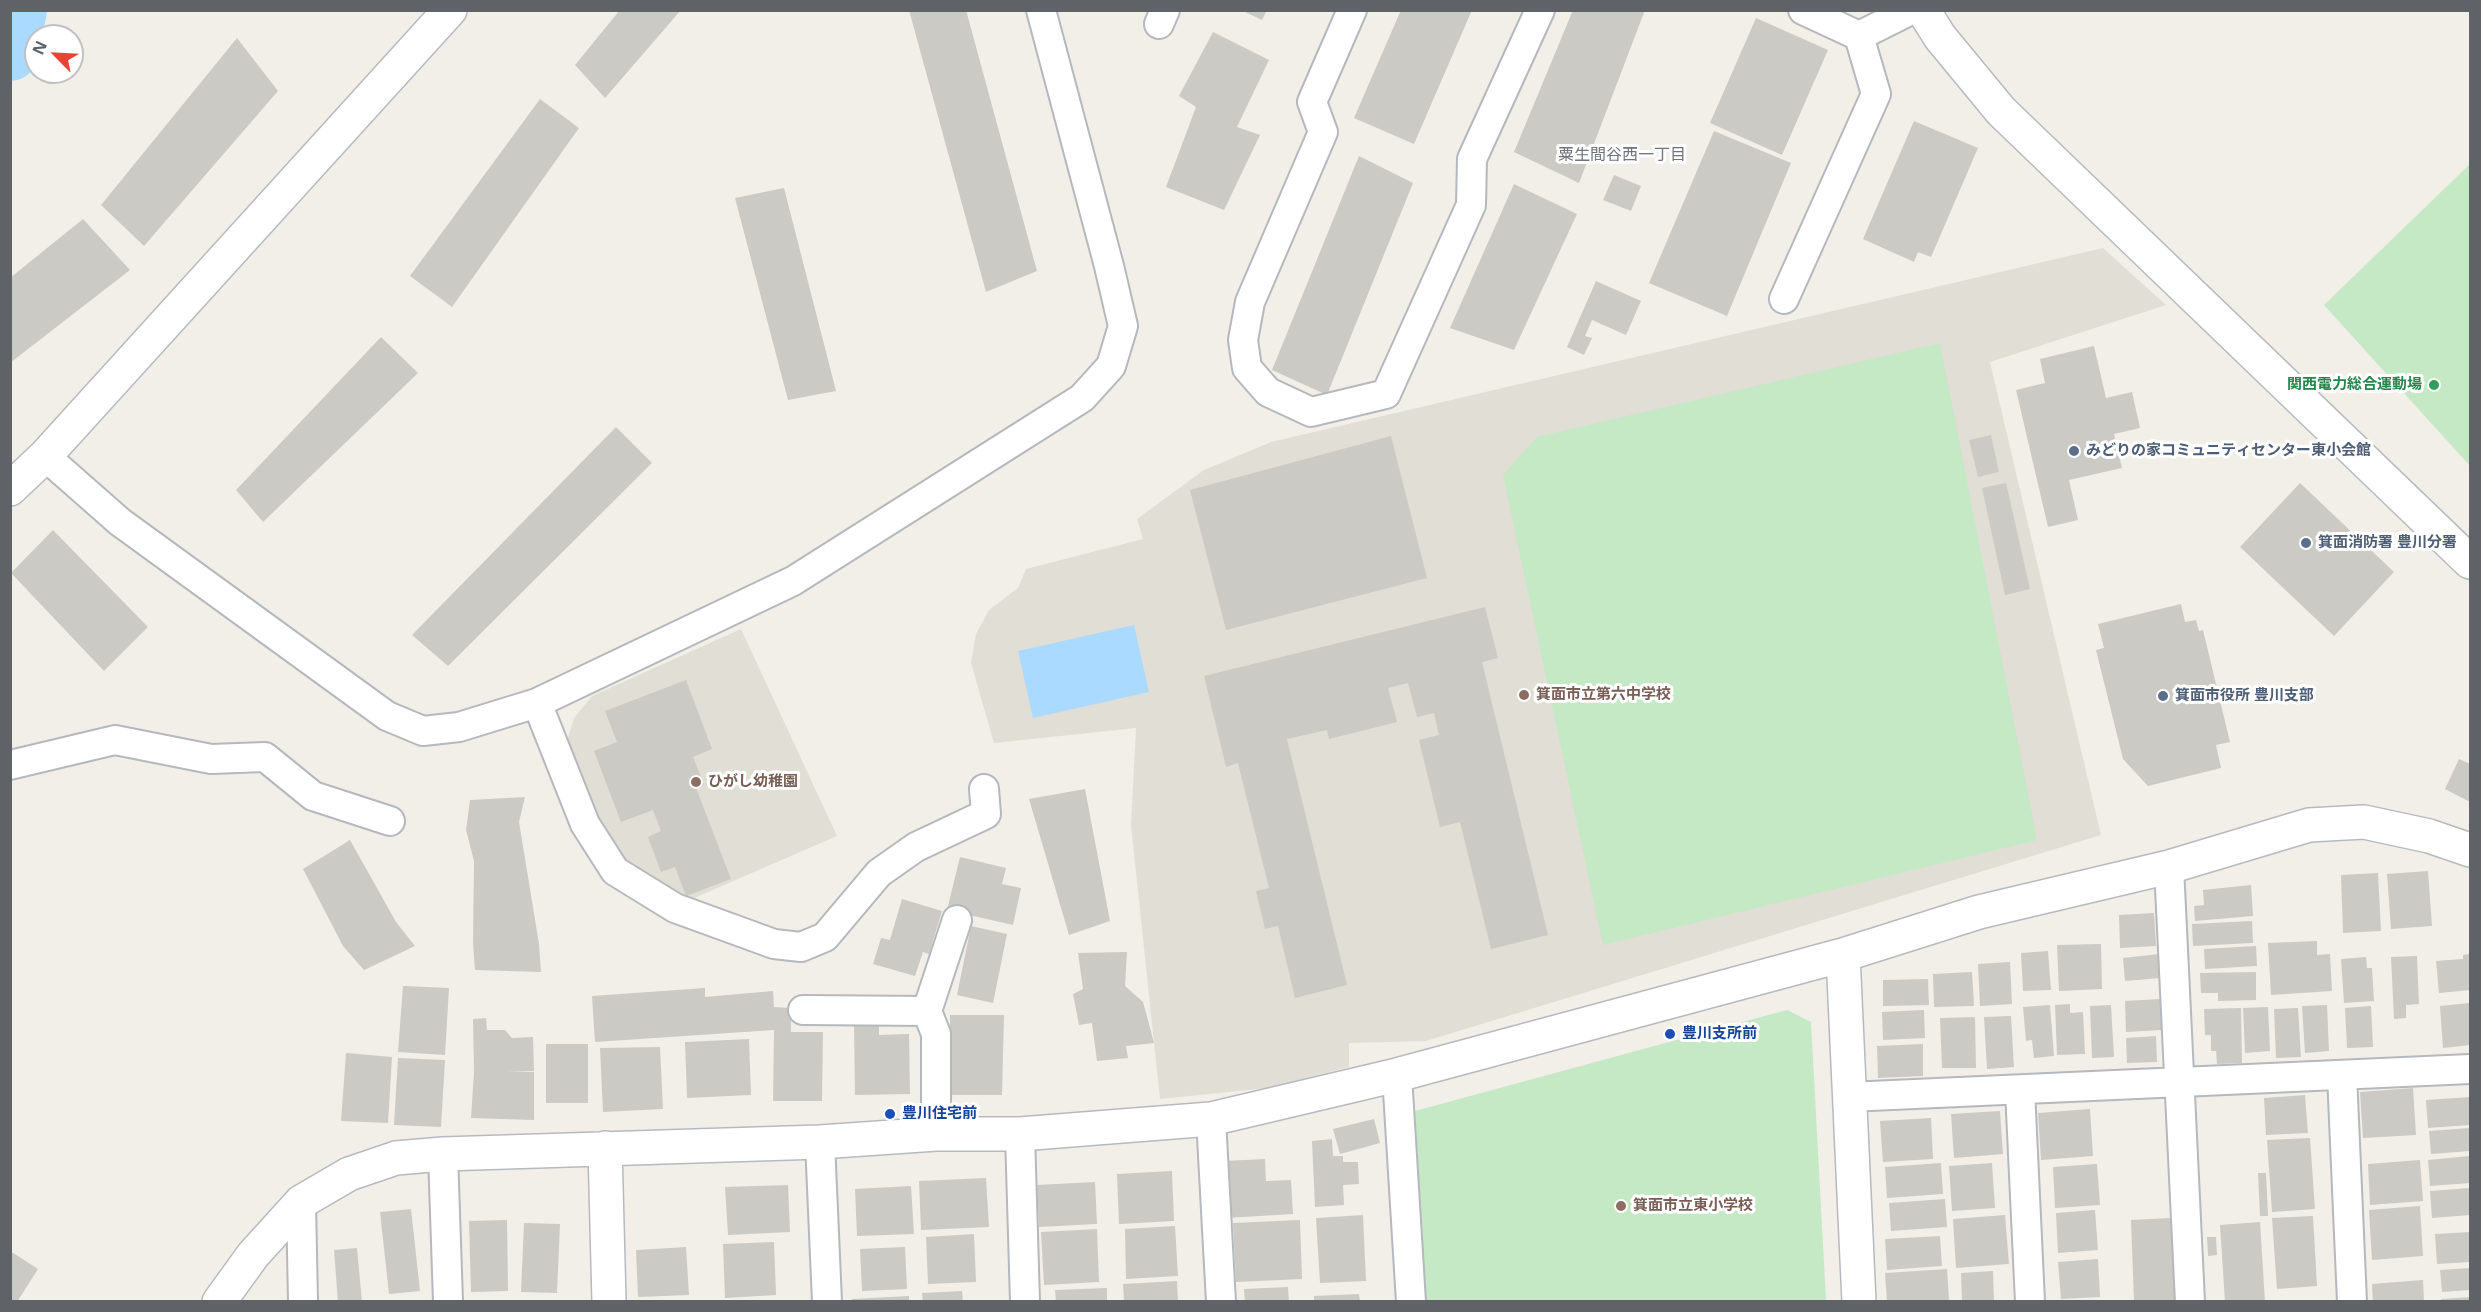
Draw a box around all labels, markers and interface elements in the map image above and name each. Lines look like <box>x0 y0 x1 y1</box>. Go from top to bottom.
north arrow <box>24 24 84 84</box>
text: N <box>27 37 52 58</box>
district label: 粟生間谷西一丁目 <box>1558 145 1686 165</box>
place label: 関西電力総合運動場 <box>2287 376 2422 394</box>
marker: 関西電力総合運動場 <box>2427 378 2441 392</box>
place label: みどりの家コミュニティセンター東小会館 <box>2086 442 2371 460</box>
marker: みどりの家コミュニティセンター東小会館 <box>2067 444 2081 458</box>
place label: 箕面消防署 豊川分署 <box>2318 534 2457 552</box>
marker: 箕面消防署 豊川分署 <box>2299 536 2313 550</box>
place label: 箕面市立第六中学校 <box>1536 686 1671 704</box>
place label: 箕面市役所 豊川支部 <box>2175 687 2314 705</box>
marker: 箕面市立第六中学校 <box>1517 688 1531 702</box>
marker: 箕面市役所 豊川支部 <box>2156 689 2170 703</box>
place label: ひがし幼稚園 <box>708 773 798 791</box>
marker: ひがし幼稚園 <box>689 775 703 789</box>
place label: 豊川支所前 <box>1682 1025 1757 1043</box>
marker: 豊川支所前 <box>1663 1027 1677 1041</box>
place label: 豊川住宅前 <box>902 1105 977 1123</box>
marker: 豊川住宅前 <box>883 1107 897 1121</box>
place label: 箕面市立東小学校 <box>1633 1197 1753 1215</box>
marker: 箕面市立東小学校 <box>1614 1199 1628 1213</box>

